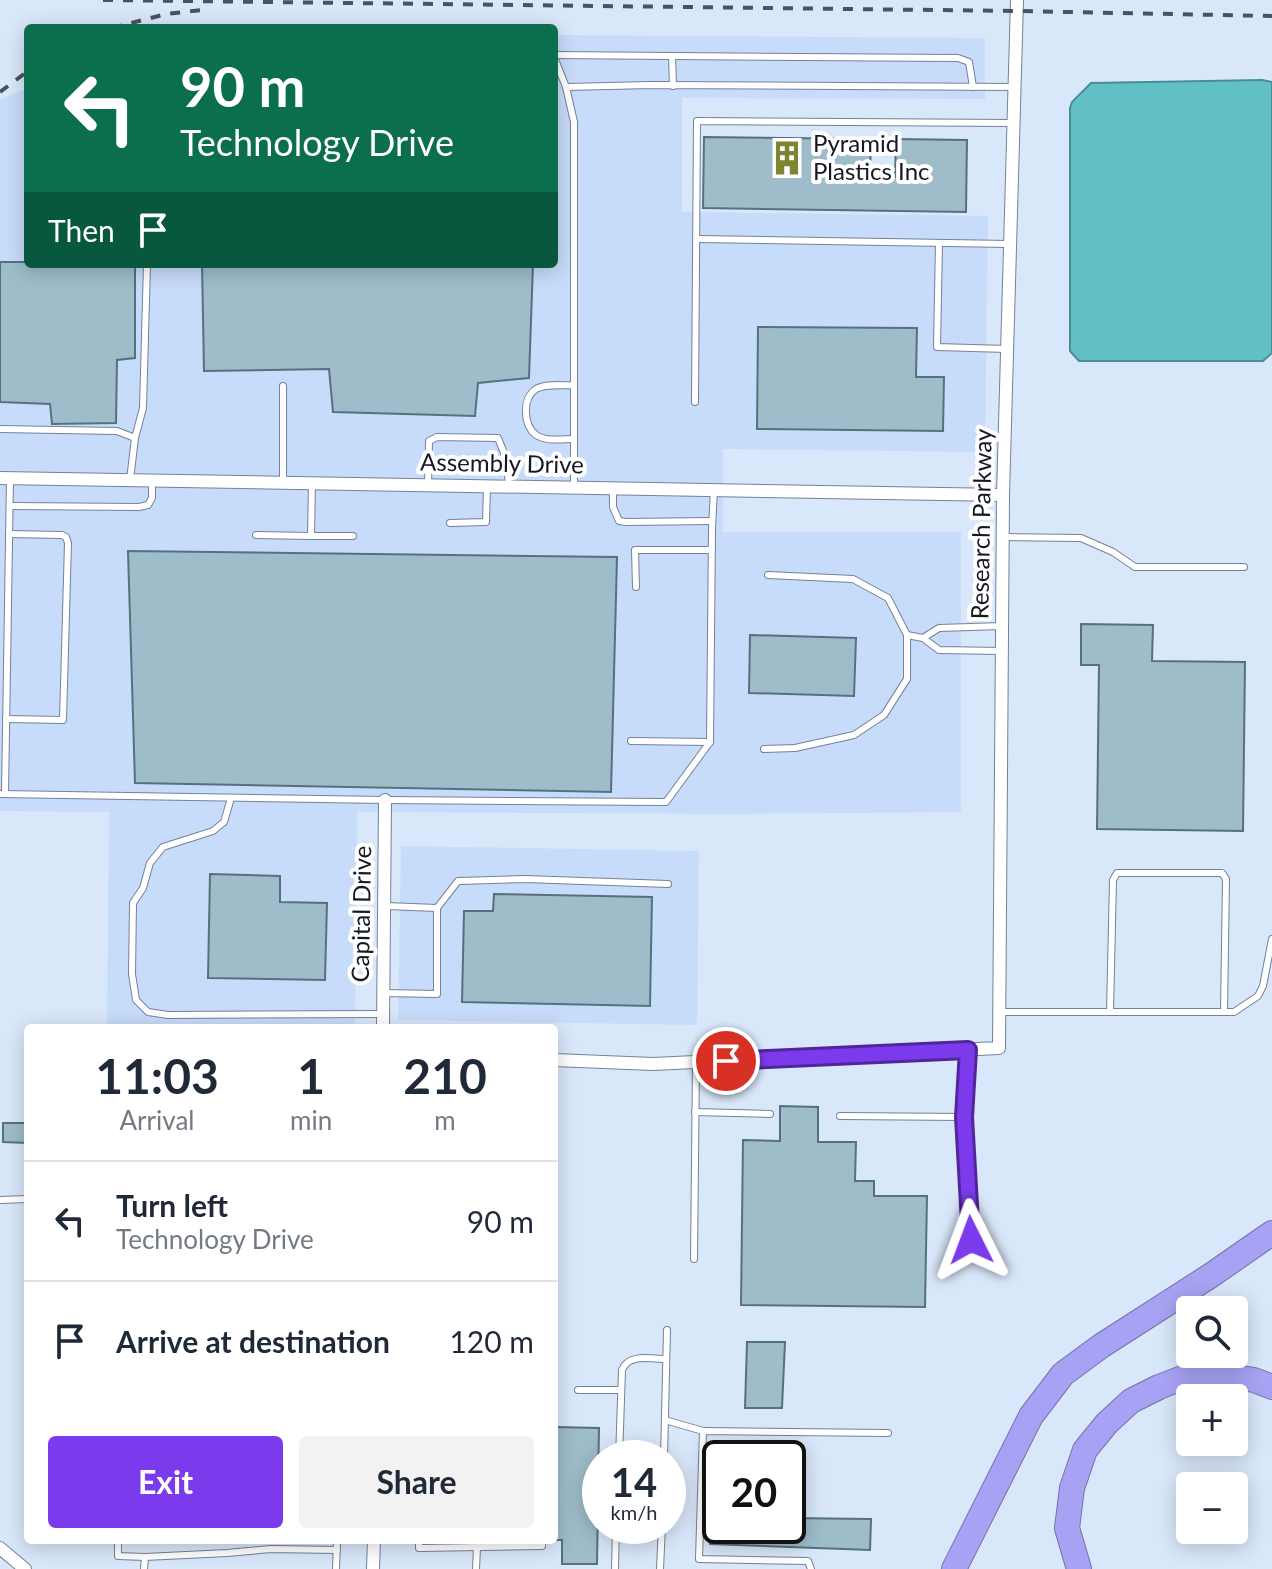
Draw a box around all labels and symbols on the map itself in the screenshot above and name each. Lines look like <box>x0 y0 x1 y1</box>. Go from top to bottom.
place label: Pyramid Plastics Inc <box>813 128 930 185</box>
building icon: Pyramid Plastics Inc <box>768 139 806 177</box>
street label: Research Parkway <box>964 428 997 620</box>
street label: Assembly Drive <box>420 447 584 478</box>
street label: Capital Drive <box>345 845 376 983</box>
pin <box>692 1027 760 1095</box>
position arrow <box>929 1198 1013 1282</box>
speed limit sign: 20 <box>702 1440 806 1544</box>

